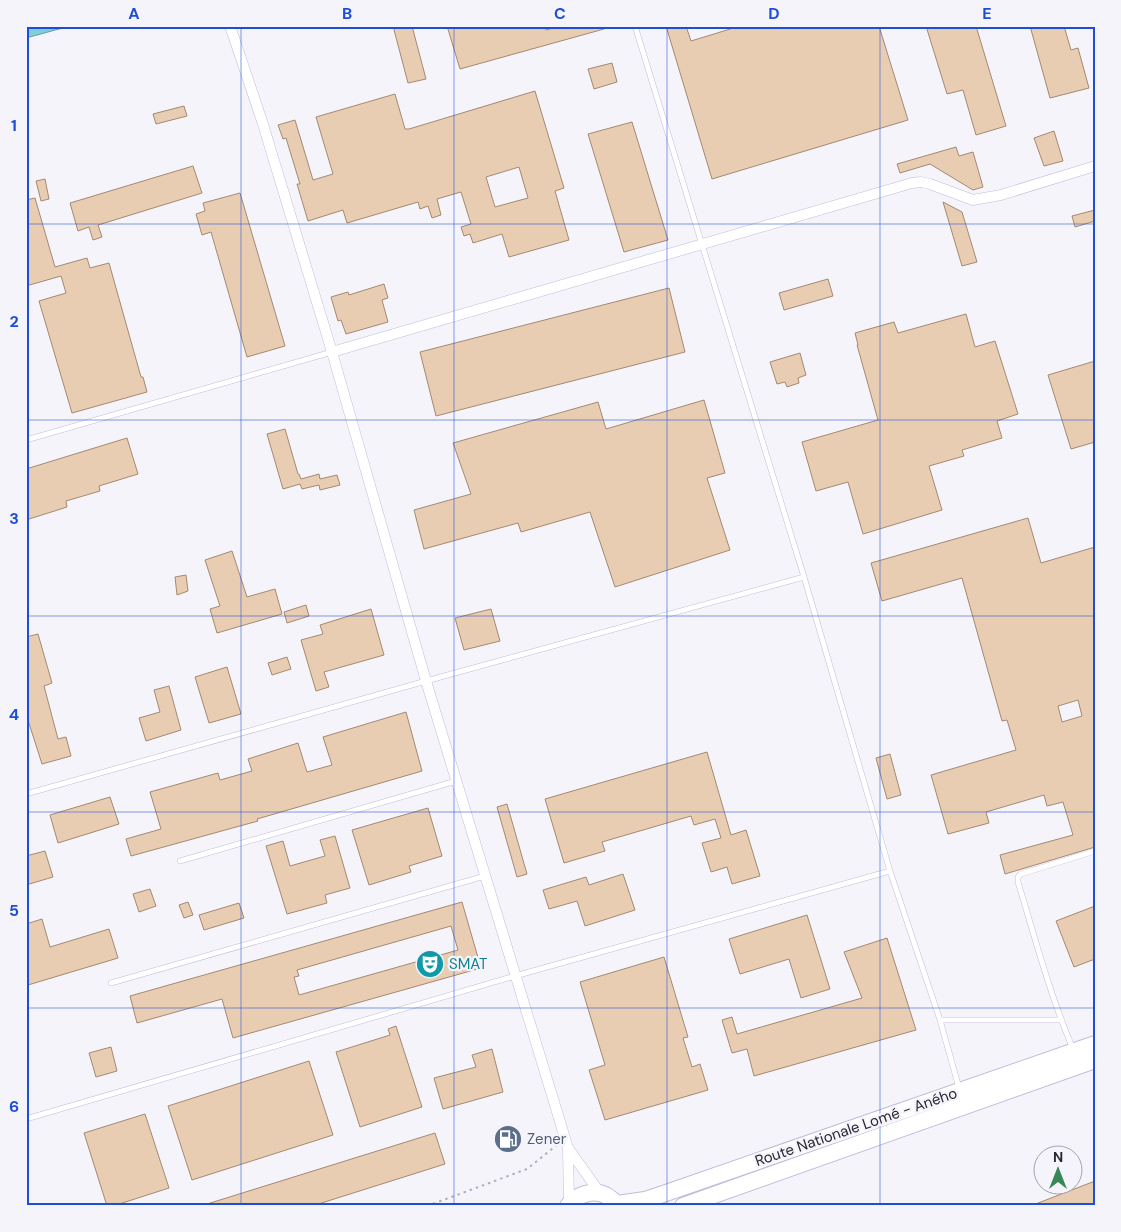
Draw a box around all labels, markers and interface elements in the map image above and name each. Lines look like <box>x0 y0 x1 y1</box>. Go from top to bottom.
text: A <box>128 3 140 24</box>
text: B <box>342 3 352 24</box>
text: C <box>554 3 566 24</box>
text: D <box>768 3 780 24</box>
text: E <box>982 3 992 24</box>
text: 1 <box>11 115 17 136</box>
text: 2 <box>9 311 19 332</box>
text: 3 <box>9 508 19 529</box>
text: 4 <box>9 704 19 725</box>
text: 5 <box>9 900 19 921</box>
theatre icon: SMAT <box>415 949 445 979</box>
place label: SMAT <box>449 954 488 974</box>
street label: Route Nationale Lomé - Aného <box>752 1083 960 1171</box>
text: 6 <box>9 1096 19 1117</box>
fuel station icon: Zener <box>493 1124 523 1154</box>
place label: Zener <box>527 1129 567 1149</box>
north arrow <box>1034 1144 1084 1194</box>
text: N <box>1053 1148 1063 1166</box>

